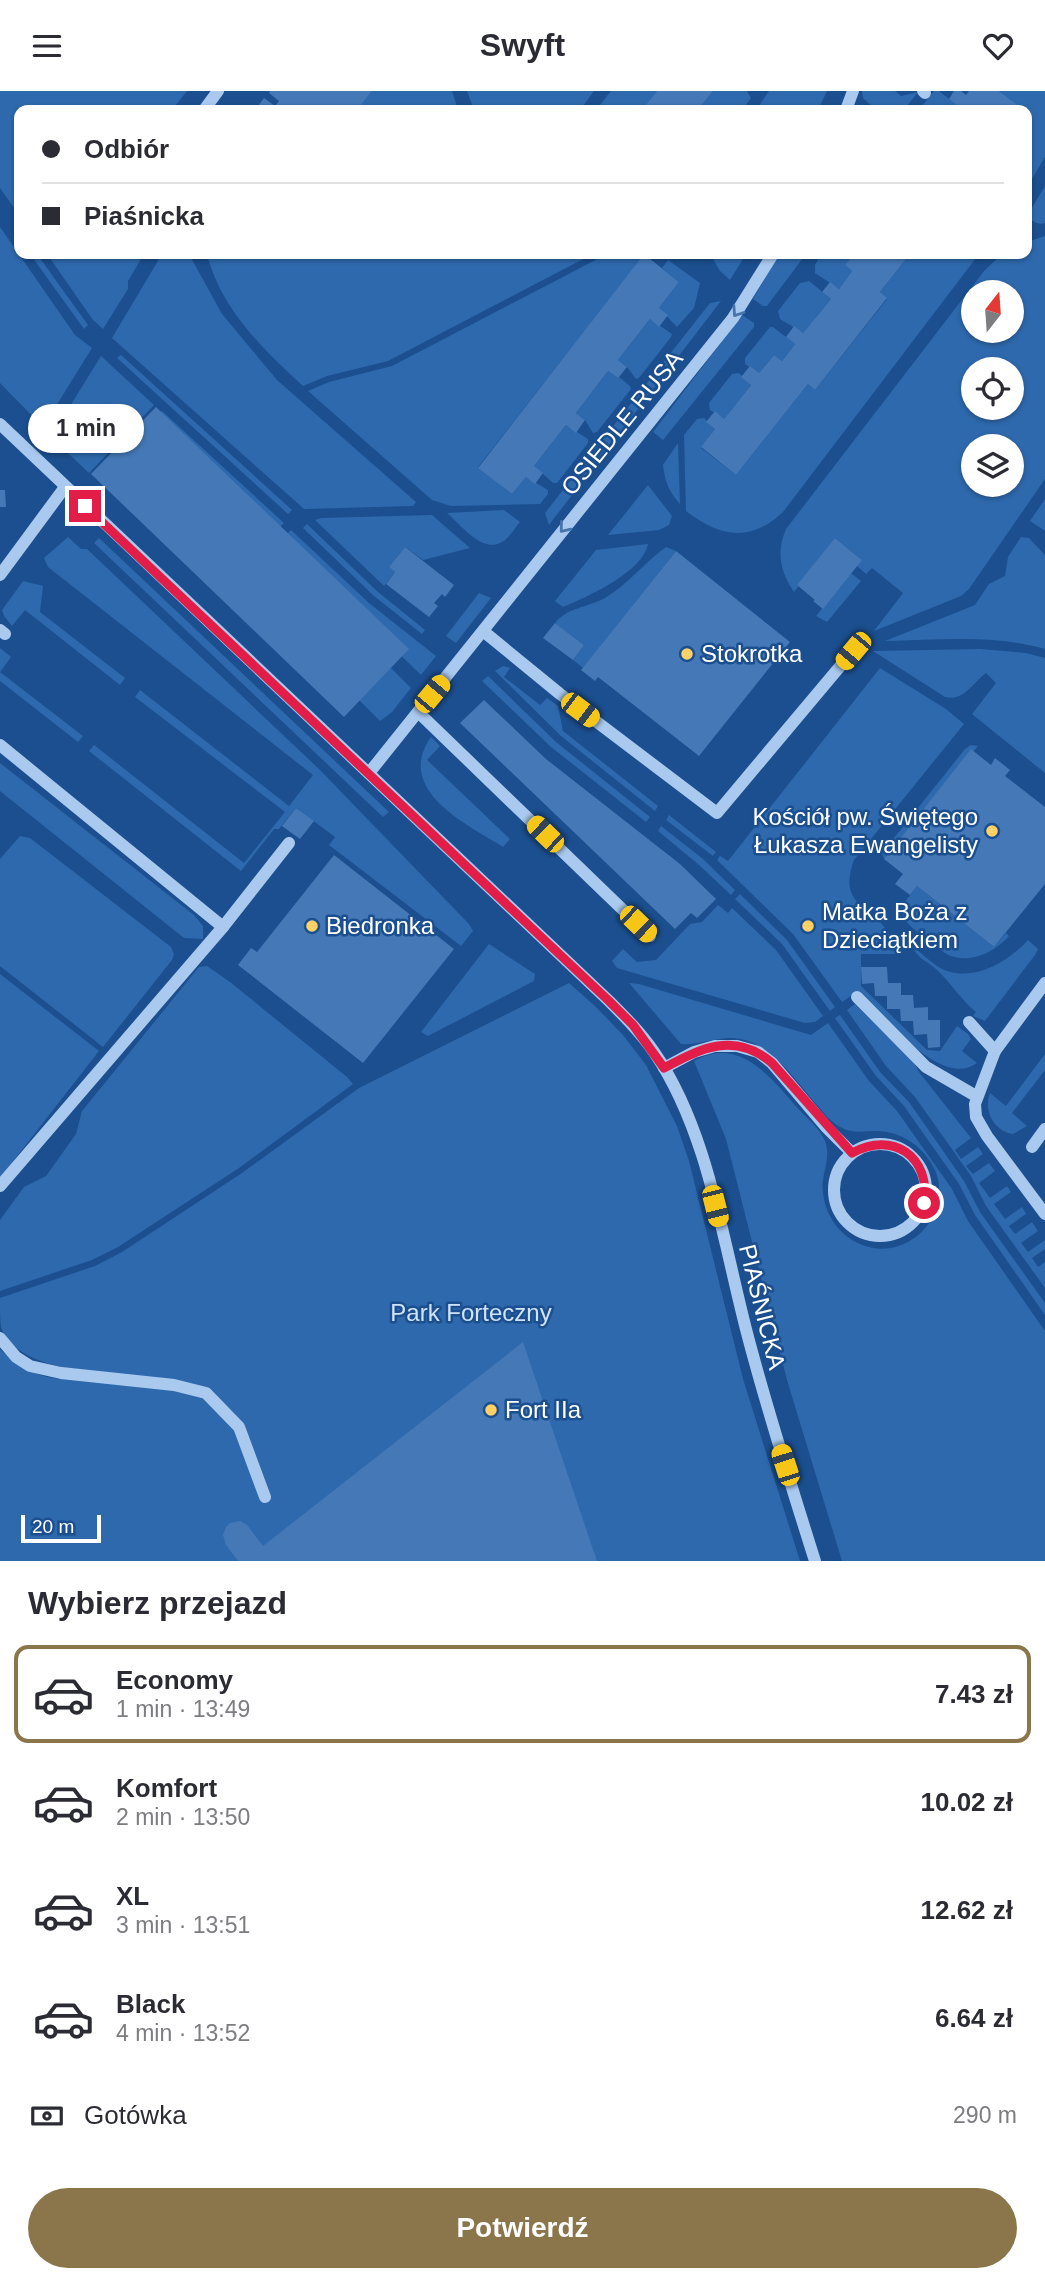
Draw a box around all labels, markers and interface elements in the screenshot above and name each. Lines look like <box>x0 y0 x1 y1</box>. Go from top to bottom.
icon: menu <box>28 27 66 65</box>
text: Swyft <box>480 27 565 63</box>
icon: heart <box>979 27 1017 65</box>
text: Odbiór <box>84 134 169 164</box>
text: Piaśnicka <box>84 201 204 231</box>
north arrow <box>961 280 1024 343</box>
map controls <box>961 280 1024 497</box>
one-way arrow <box>732 304 745 317</box>
street label: OSIEDLE RUSA <box>555 345 688 500</box>
button: locate <box>961 357 1024 420</box>
callout: 1 min <box>27 405 143 453</box>
text: 1 min <box>56 415 116 441</box>
button: layers <box>961 434 1024 497</box>
route end <box>69 490 101 522</box>
one-way arrow <box>560 520 573 532</box>
car <box>832 628 875 674</box>
place label: Stokrotka <box>701 640 803 667</box>
marker: Stokrotka <box>679 646 695 662</box>
car <box>411 671 454 717</box>
car <box>557 689 604 731</box>
place label: Kościół pw. Świętego Łukasza Ewangelisty <box>753 803 978 858</box>
car <box>523 812 568 856</box>
marker: Kościół pw. Świętego Łukasza Ewangelisty <box>984 823 1000 839</box>
place label: Matka Boża z Dzieciątkiem <box>822 898 967 953</box>
car <box>616 902 661 946</box>
place label: Biedronka <box>326 912 435 939</box>
marker: Biedronka <box>304 918 320 934</box>
marker: Matka Boża z Dzieciątkiem <box>800 918 816 934</box>
car <box>700 1183 731 1229</box>
route start <box>908 1187 940 1219</box>
street label: PIAŚNICKA <box>734 1241 791 1372</box>
park label: Park Forteczny <box>390 1299 552 1326</box>
place label: Fort IIa <box>505 1396 582 1423</box>
marker: Fort IIa <box>483 1402 499 1418</box>
car <box>769 1442 802 1488</box>
scale bar <box>21 1512 102 1544</box>
text: 20 m <box>32 1516 74 1537</box>
text: Wybierz przejazd <box>28 1585 287 1621</box>
icon: car <box>32 1663 95 1726</box>
text: Economy <box>116 1665 233 1695</box>
text: 7.43 zł <box>935 1679 1013 1709</box>
text: 1 min · 13:49 <box>116 1696 250 1722</box>
icon: car <box>32 1771 95 1834</box>
text: Komfort <box>116 1773 217 1803</box>
text: 10.02 zł <box>920 1787 1013 1817</box>
text: 2 min · 13:50 <box>116 1804 250 1830</box>
icon: car <box>32 1879 95 1942</box>
text: XL <box>116 1881 149 1911</box>
text: 12.62 zł <box>920 1895 1013 1925</box>
text: 3 min · 13:51 <box>116 1912 250 1938</box>
icon: car <box>32 1987 95 2050</box>
text: Black <box>116 1989 185 2019</box>
text: 6.64 zł <box>935 2003 1013 2033</box>
text: 4 min · 13:52 <box>116 2020 250 2046</box>
icon: cash <box>28 2097 66 2135</box>
text: Gotówka <box>84 2100 187 2130</box>
text: 290 m <box>953 2102 1017 2128</box>
button: Potwierdź <box>28 2188 1017 2268</box>

